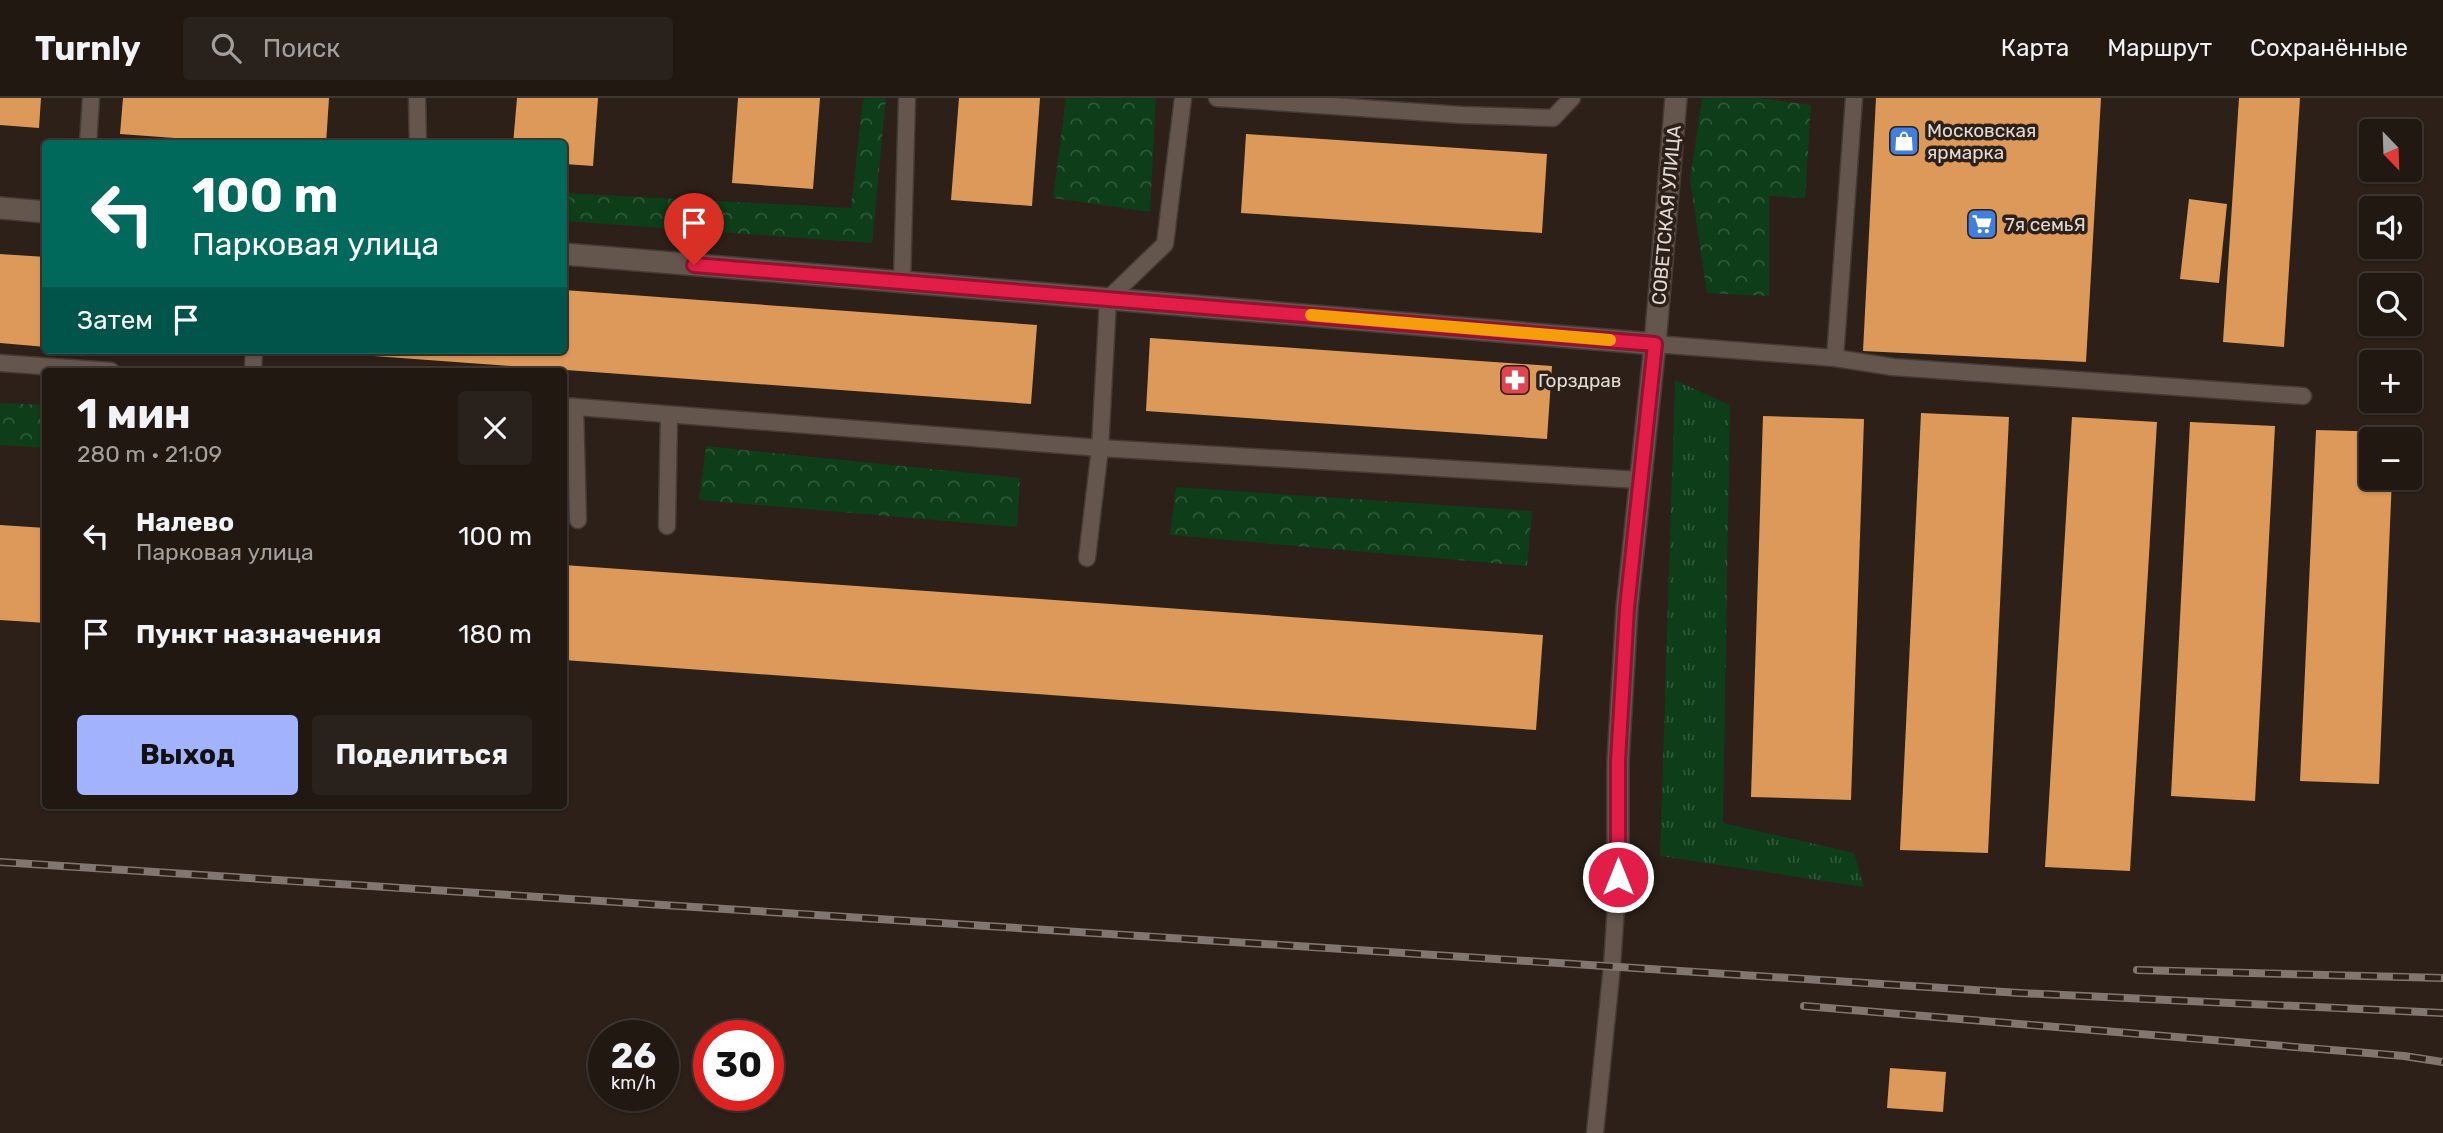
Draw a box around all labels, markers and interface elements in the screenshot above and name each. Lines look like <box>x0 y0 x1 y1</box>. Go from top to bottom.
search box <box>183 17 673 80</box>
text: Turnly <box>35 29 141 68</box>
icon: search <box>207 29 245 67</box>
text: Поиск <box>263 33 340 64</box>
text: Карта <box>2001 34 2069 62</box>
text: Маршрут <box>2107 34 2212 62</box>
text: Сохранённые <box>2250 34 2408 62</box>
place label: Московская ярмарка <box>1927 119 2036 164</box>
north arrow <box>2359 119 2422 182</box>
map controls <box>2359 119 2422 490</box>
street label: СОВЕТСКАЯ УЛИЦА <box>1647 124 1686 306</box>
shop icon: Московская ярмарка <box>1887 124 1921 158</box>
text: 100 m <box>192 166 338 224</box>
icon: left <box>77 168 168 259</box>
pin <box>664 193 724 265</box>
button: sound <box>2359 196 2422 259</box>
icon: arrive <box>675 204 713 242</box>
supermarket icon: 7я семьЯ <box>1965 207 1999 241</box>
place label: 7я семьЯ <box>2005 213 2086 236</box>
text: Парковая улица <box>192 225 439 263</box>
button: search <box>2359 273 2422 336</box>
icon: arrive <box>167 301 205 339</box>
text: Затем <box>77 305 153 336</box>
button: + <box>2359 350 2422 413</box>
pharmacy icon: Горздрав <box>1498 363 1532 397</box>
place label: Горздрав <box>1538 369 1621 392</box>
text: 1 мин <box>77 389 191 439</box>
button: close <box>458 391 532 465</box>
button: − <box>2359 427 2422 490</box>
text: 280 m · 21:09 <box>77 440 222 468</box>
text: Налево <box>136 507 234 538</box>
icon: left <box>77 517 115 555</box>
text: 100 m <box>458 521 532 552</box>
text: Парковая улица <box>136 538 314 566</box>
icon: arrive <box>77 615 115 653</box>
text: Пункт назначения <box>136 619 381 650</box>
text: 180 m <box>458 619 532 650</box>
button: Выход <box>77 715 298 795</box>
button: Поделиться <box>312 715 532 795</box>
position arrow <box>1581 840 1655 914</box>
speed limit sign: 30 <box>693 1020 784 1111</box>
text: 26 <box>611 1035 656 1077</box>
text: km/h <box>611 1072 656 1094</box>

